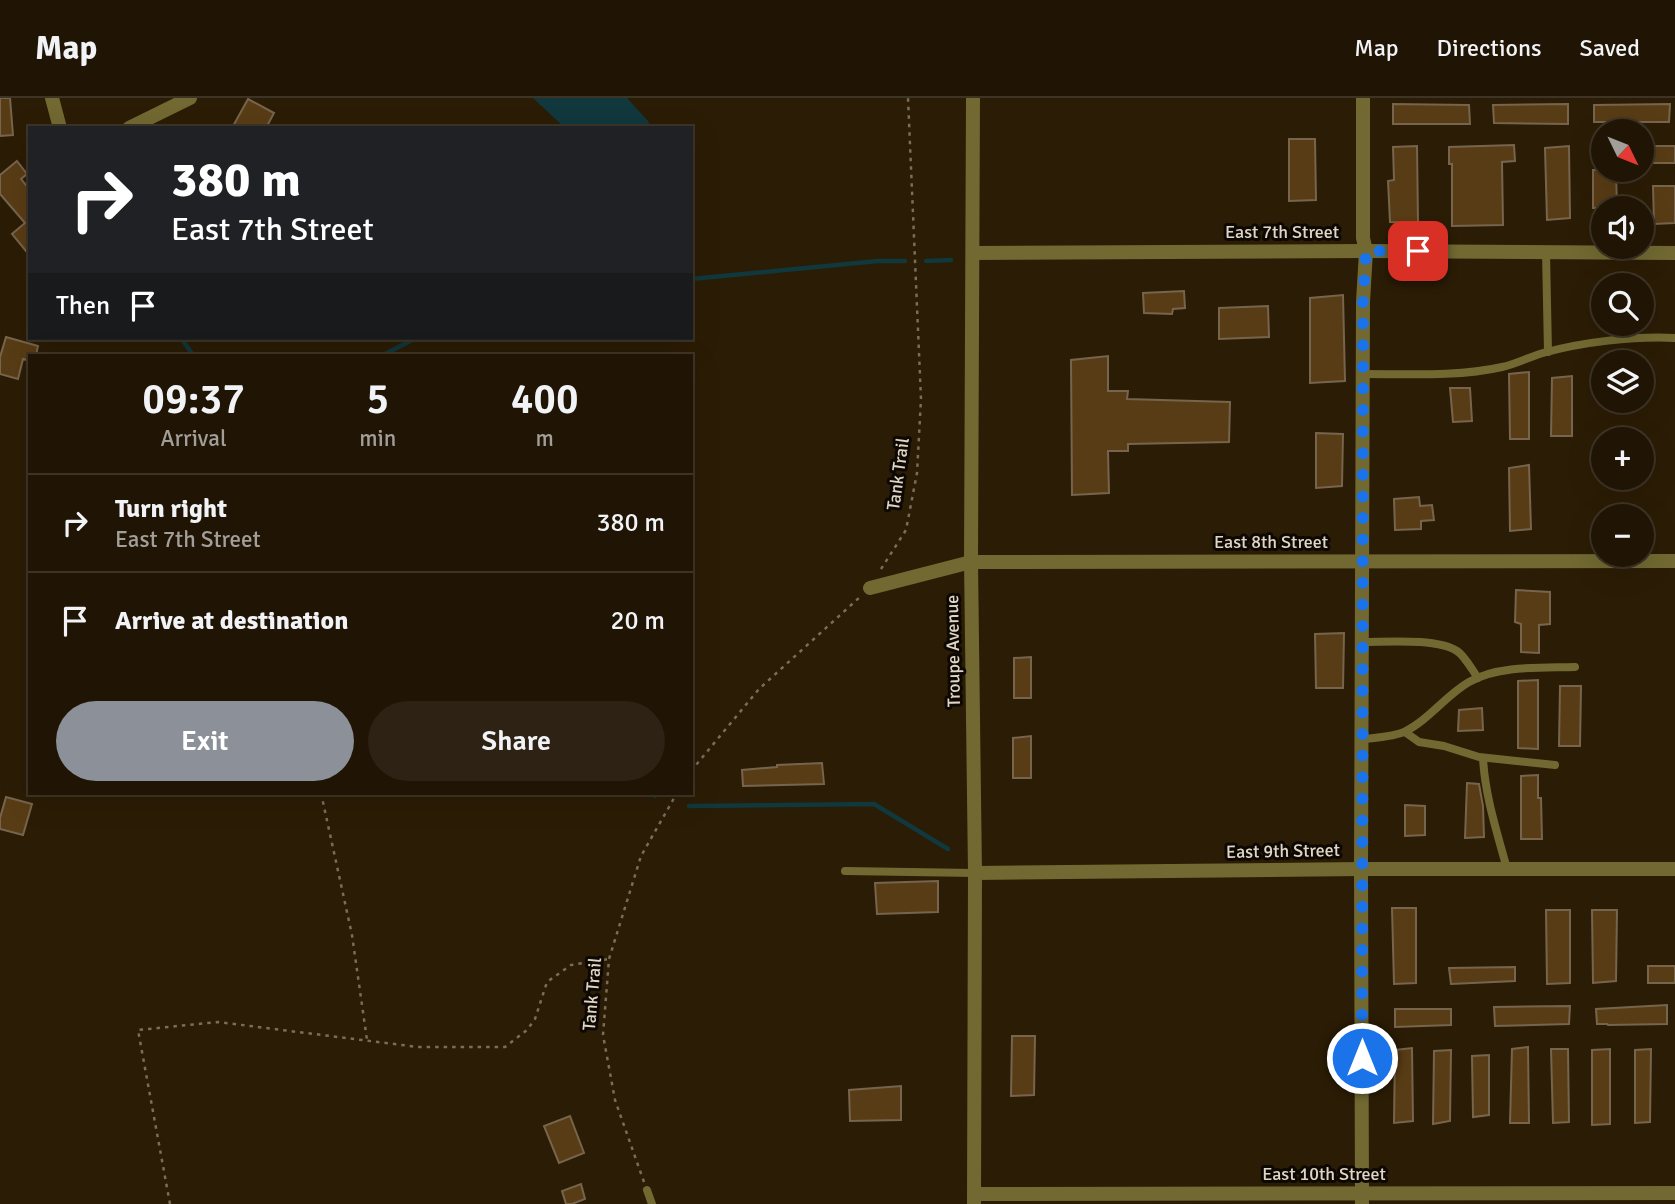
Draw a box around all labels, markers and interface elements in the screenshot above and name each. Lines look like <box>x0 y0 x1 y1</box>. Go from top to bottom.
text: Map <box>35 28 97 69</box>
text: Map <box>1354 33 1399 63</box>
text: Directions <box>1437 33 1542 63</box>
text: Saved <box>1580 33 1640 63</box>
north arrow <box>1591 119 1654 182</box>
map controls <box>1591 119 1654 567</box>
text: 380 m <box>171 150 301 210</box>
icon: right <box>56 154 147 245</box>
button: sound <box>1591 196 1654 259</box>
text: East 7th Street <box>171 210 374 249</box>
street label: East 7th Street <box>1225 221 1339 243</box>
pin <box>1388 221 1448 281</box>
icon: arrive <box>1399 232 1437 270</box>
button: search <box>1591 273 1654 336</box>
icon: arrive <box>124 287 162 325</box>
text: Then <box>56 290 110 322</box>
button: layers <box>1591 350 1654 413</box>
text: 09:37 <box>142 374 245 425</box>
text: 5 <box>366 374 389 425</box>
text: 400 <box>511 374 579 425</box>
text: Arrival <box>160 424 227 453</box>
text: min <box>359 424 396 453</box>
text: m <box>535 424 554 453</box>
button: + <box>1591 427 1654 490</box>
street label: Tank Trail <box>882 436 914 512</box>
text: Turn right <box>115 493 227 525</box>
icon: right <box>56 504 94 542</box>
button: − <box>1591 504 1654 567</box>
text: 380 m <box>596 507 665 539</box>
text: East 7th Street <box>115 525 261 554</box>
street label: East 8th Street <box>1214 531 1328 553</box>
street label: Troupe Avenue <box>941 595 965 707</box>
icon: arrive <box>56 602 94 640</box>
text: Arrive at destination <box>115 605 348 637</box>
text: 20 m <box>610 605 665 637</box>
button: Exit <box>56 701 354 781</box>
button: Share <box>368 701 665 781</box>
street label: East 9th Street <box>1226 839 1340 863</box>
street label: Tank Trail <box>578 957 606 1031</box>
position arrow <box>1325 1021 1399 1095</box>
street label: East 10th Street <box>1262 1163 1386 1185</box>

